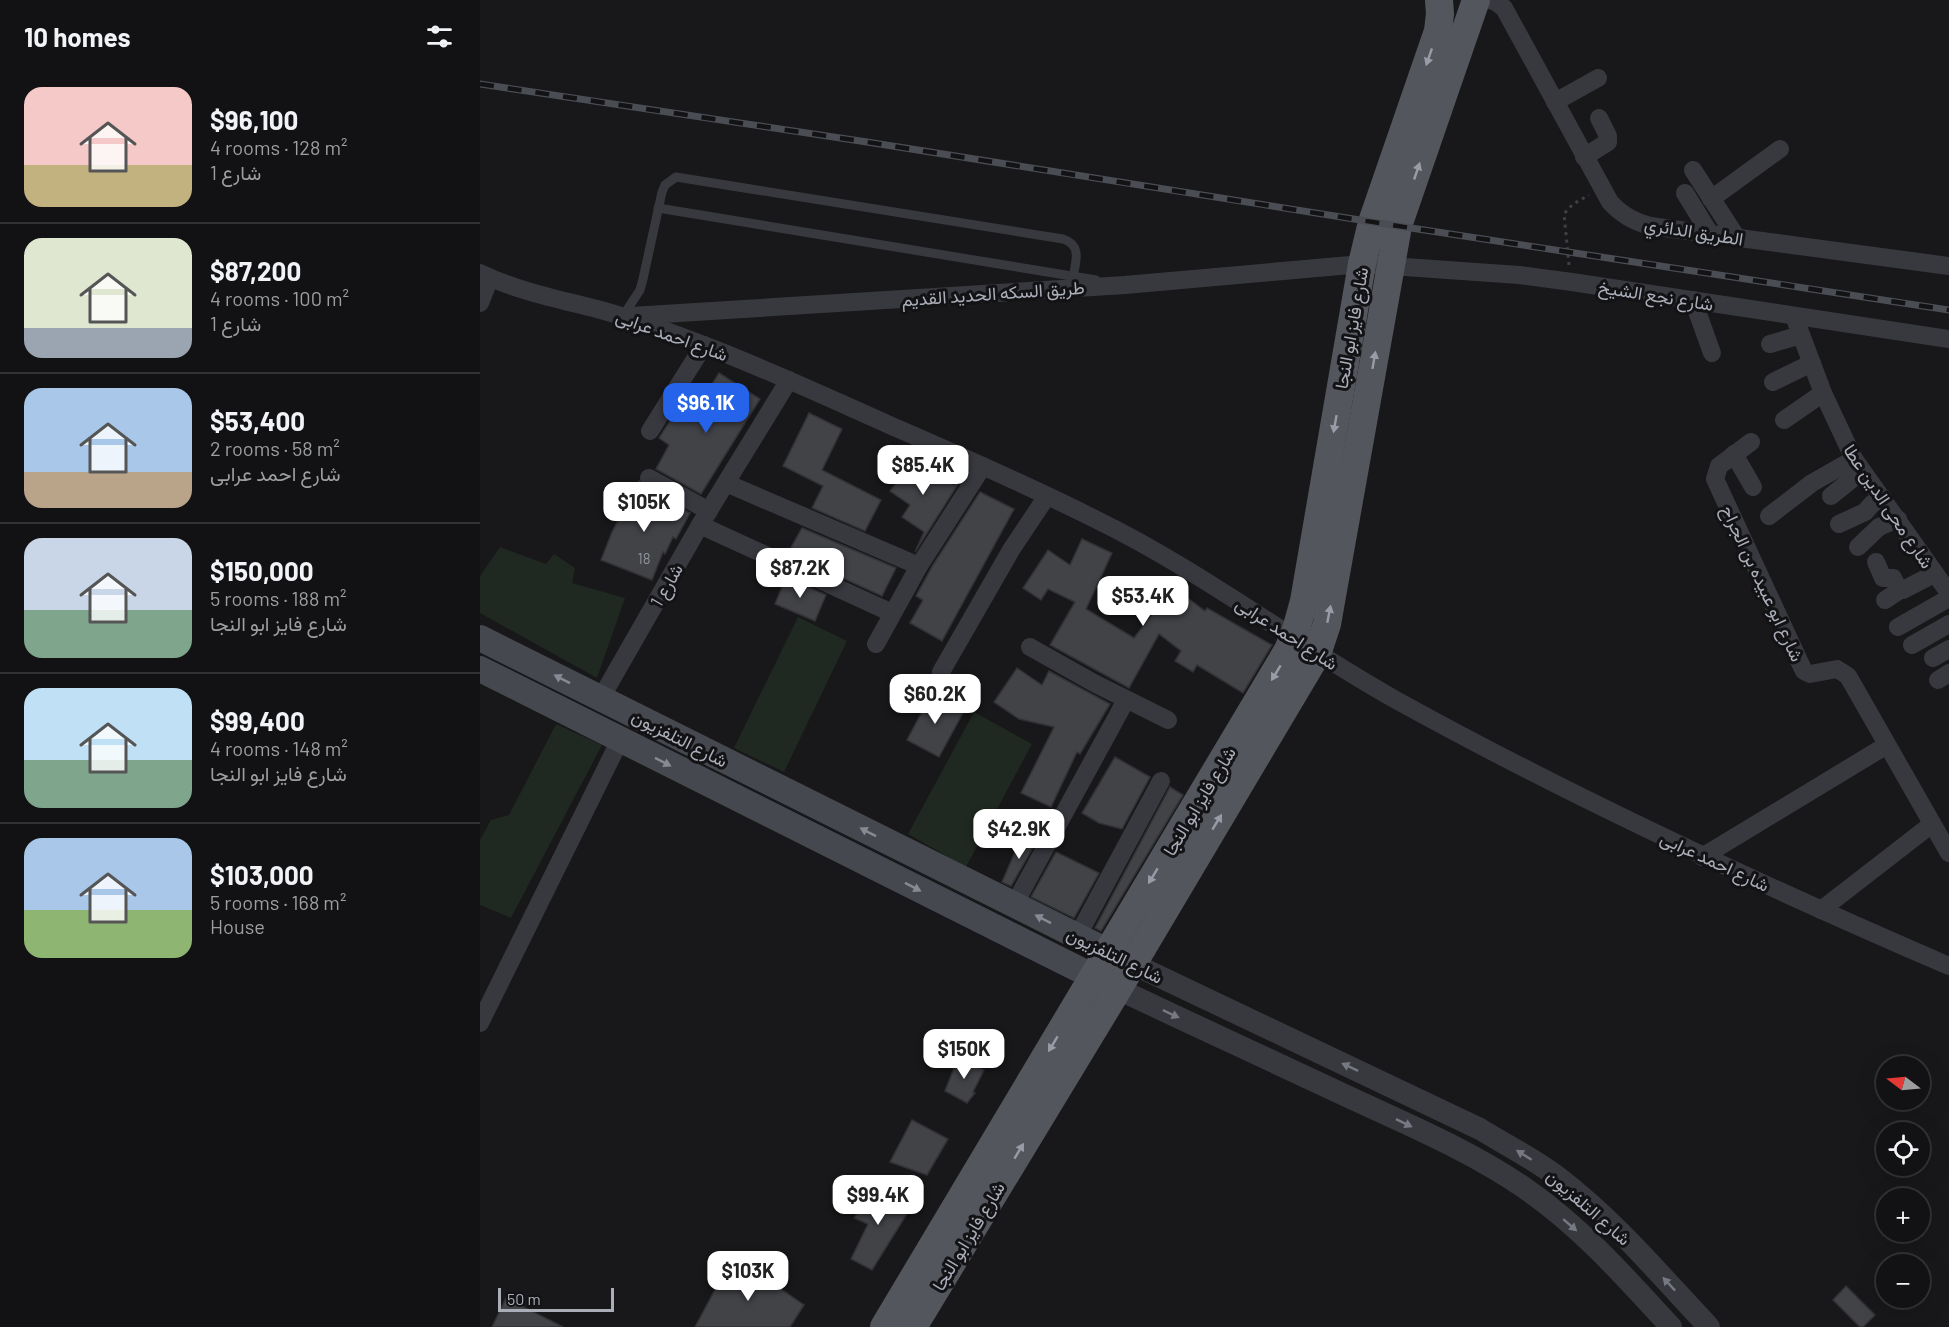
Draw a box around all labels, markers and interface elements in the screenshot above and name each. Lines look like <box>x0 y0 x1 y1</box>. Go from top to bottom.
icon: filters <box>423 20 456 53</box>
text: 10 homes <box>24 21 131 52</box>
one-way arrow <box>1424 48 1434 66</box>
text: $96,100 <box>210 104 298 135</box>
icon: home <box>72 111 144 183</box>
text: 4 rooms · 128 m² <box>210 135 348 159</box>
text: شارع 1 <box>210 160 261 184</box>
one-way arrow <box>1413 162 1423 180</box>
street label: الطريق الدائري <box>1642 212 1745 255</box>
text: $87,200 <box>210 255 301 286</box>
icon: home <box>72 262 144 334</box>
street label: شارع فايز ابو النجا <box>1329 266 1374 391</box>
street label: شارع نجع الشيخ <box>1597 275 1715 317</box>
street label: طريق السكه الحديد القديم <box>901 276 1085 312</box>
text: 4 rooms · 100 m² <box>210 286 349 310</box>
street label: شارع احمد عرابى <box>612 305 731 367</box>
text: شارع 1 <box>210 311 261 335</box>
one-way arrow <box>1370 351 1379 370</box>
pin: $96.1K <box>657 383 755 434</box>
text: $96.1K <box>677 390 735 414</box>
text: $53,400 <box>210 405 305 436</box>
icon: home <box>72 412 144 484</box>
one-way arrow <box>1330 414 1339 433</box>
text: 2 rooms · 58 m² <box>210 436 340 460</box>
street label: شارع محى الدين عطا <box>1838 440 1939 573</box>
pin: $85.4K <box>874 445 972 496</box>
text: $85.4K <box>891 452 955 476</box>
text: شارع احمد عرابى <box>210 461 341 485</box>
pin: $105K <box>602 482 686 533</box>
text: $105K <box>617 489 671 513</box>
street label: شارع ابو عبيده بن الجراح <box>1715 501 1809 666</box>
pin: $87.2K <box>751 548 849 599</box>
house number: 18 <box>637 549 651 567</box>
text: $150,000 <box>210 555 314 586</box>
text: $87.2K <box>770 555 830 579</box>
street label: شارع 1 <box>645 560 689 611</box>
icon: home <box>72 562 144 634</box>
pin: $53.4K <box>1094 576 1192 627</box>
text: $53.4K <box>1111 583 1175 607</box>
text: 5 rooms · 188 m² <box>210 586 347 610</box>
street label: شارع احمد عرابى <box>1231 592 1342 676</box>
one-way arrow <box>1325 605 1334 624</box>
text: شارع فايز ابو النجا <box>210 611 347 635</box>
one-way arrow <box>1270 665 1281 681</box>
one-way arrow <box>554 674 571 684</box>
pin: $60.2K <box>886 674 984 725</box>
text: $60.2K <box>904 681 966 705</box>
street label: شارع التلفزيون <box>628 704 732 773</box>
text: $99,400 <box>210 705 305 736</box>
icon: home <box>72 712 144 784</box>
text: 4 rooms · 148 m² <box>210 736 348 760</box>
street label: شارع فايز ابو النجا <box>1158 743 1242 860</box>
one-way arrow <box>655 757 672 766</box>
text: شارع فايز ابو النجا <box>210 761 347 785</box>
pin: $42.9K <box>970 809 1068 860</box>
one-way arrow <box>1212 814 1223 830</box>
text: $42.9K <box>987 816 1051 840</box>
street label: شارع احمد عرابى <box>1656 826 1773 898</box>
one-way arrow <box>860 827 877 837</box>
text: $103,000 <box>210 859 314 890</box>
icon: home <box>72 862 144 934</box>
one-way arrow <box>1148 868 1159 884</box>
one-way arrow <box>904 881 922 891</box>
text: 5 rooms · 168 m² <box>210 890 346 914</box>
text: House <box>210 914 265 938</box>
one-way arrow <box>1034 914 1051 924</box>
street label: شارع التلفزيون <box>1062 922 1167 990</box>
one-way arrow <box>1162 1009 1180 1019</box>
pin: $150K <box>922 1029 1006 1080</box>
text: $150K <box>937 1036 991 1060</box>
one-way arrow <box>1048 1036 1058 1053</box>
north arrow <box>1876 1056 1930 1110</box>
map controls <box>1876 1056 1930 1308</box>
one-way arrow <box>1341 1063 1358 1072</box>
one-way arrow <box>1396 1119 1413 1128</box>
button: locate <box>1876 1122 1930 1176</box>
one-way arrow <box>1014 1143 1025 1159</box>
one-way arrow <box>1516 1150 1532 1161</box>
street label: شارع التلفزيون <box>1541 1164 1636 1251</box>
pin: $99.4K <box>829 1175 927 1226</box>
street label: شارع فايز ابو النجا <box>927 1178 1011 1295</box>
text: $99.4K <box>847 1182 909 1206</box>
button: + <box>1876 1188 1930 1242</box>
one-way arrow <box>1562 1218 1578 1231</box>
pin: $103K <box>706 1251 790 1302</box>
button: − <box>1876 1254 1930 1308</box>
text: $103K <box>721 1258 775 1282</box>
one-way arrow <box>1662 1277 1676 1292</box>
scale bar <box>498 1285 614 1312</box>
text: 50 m <box>507 1289 541 1308</box>

